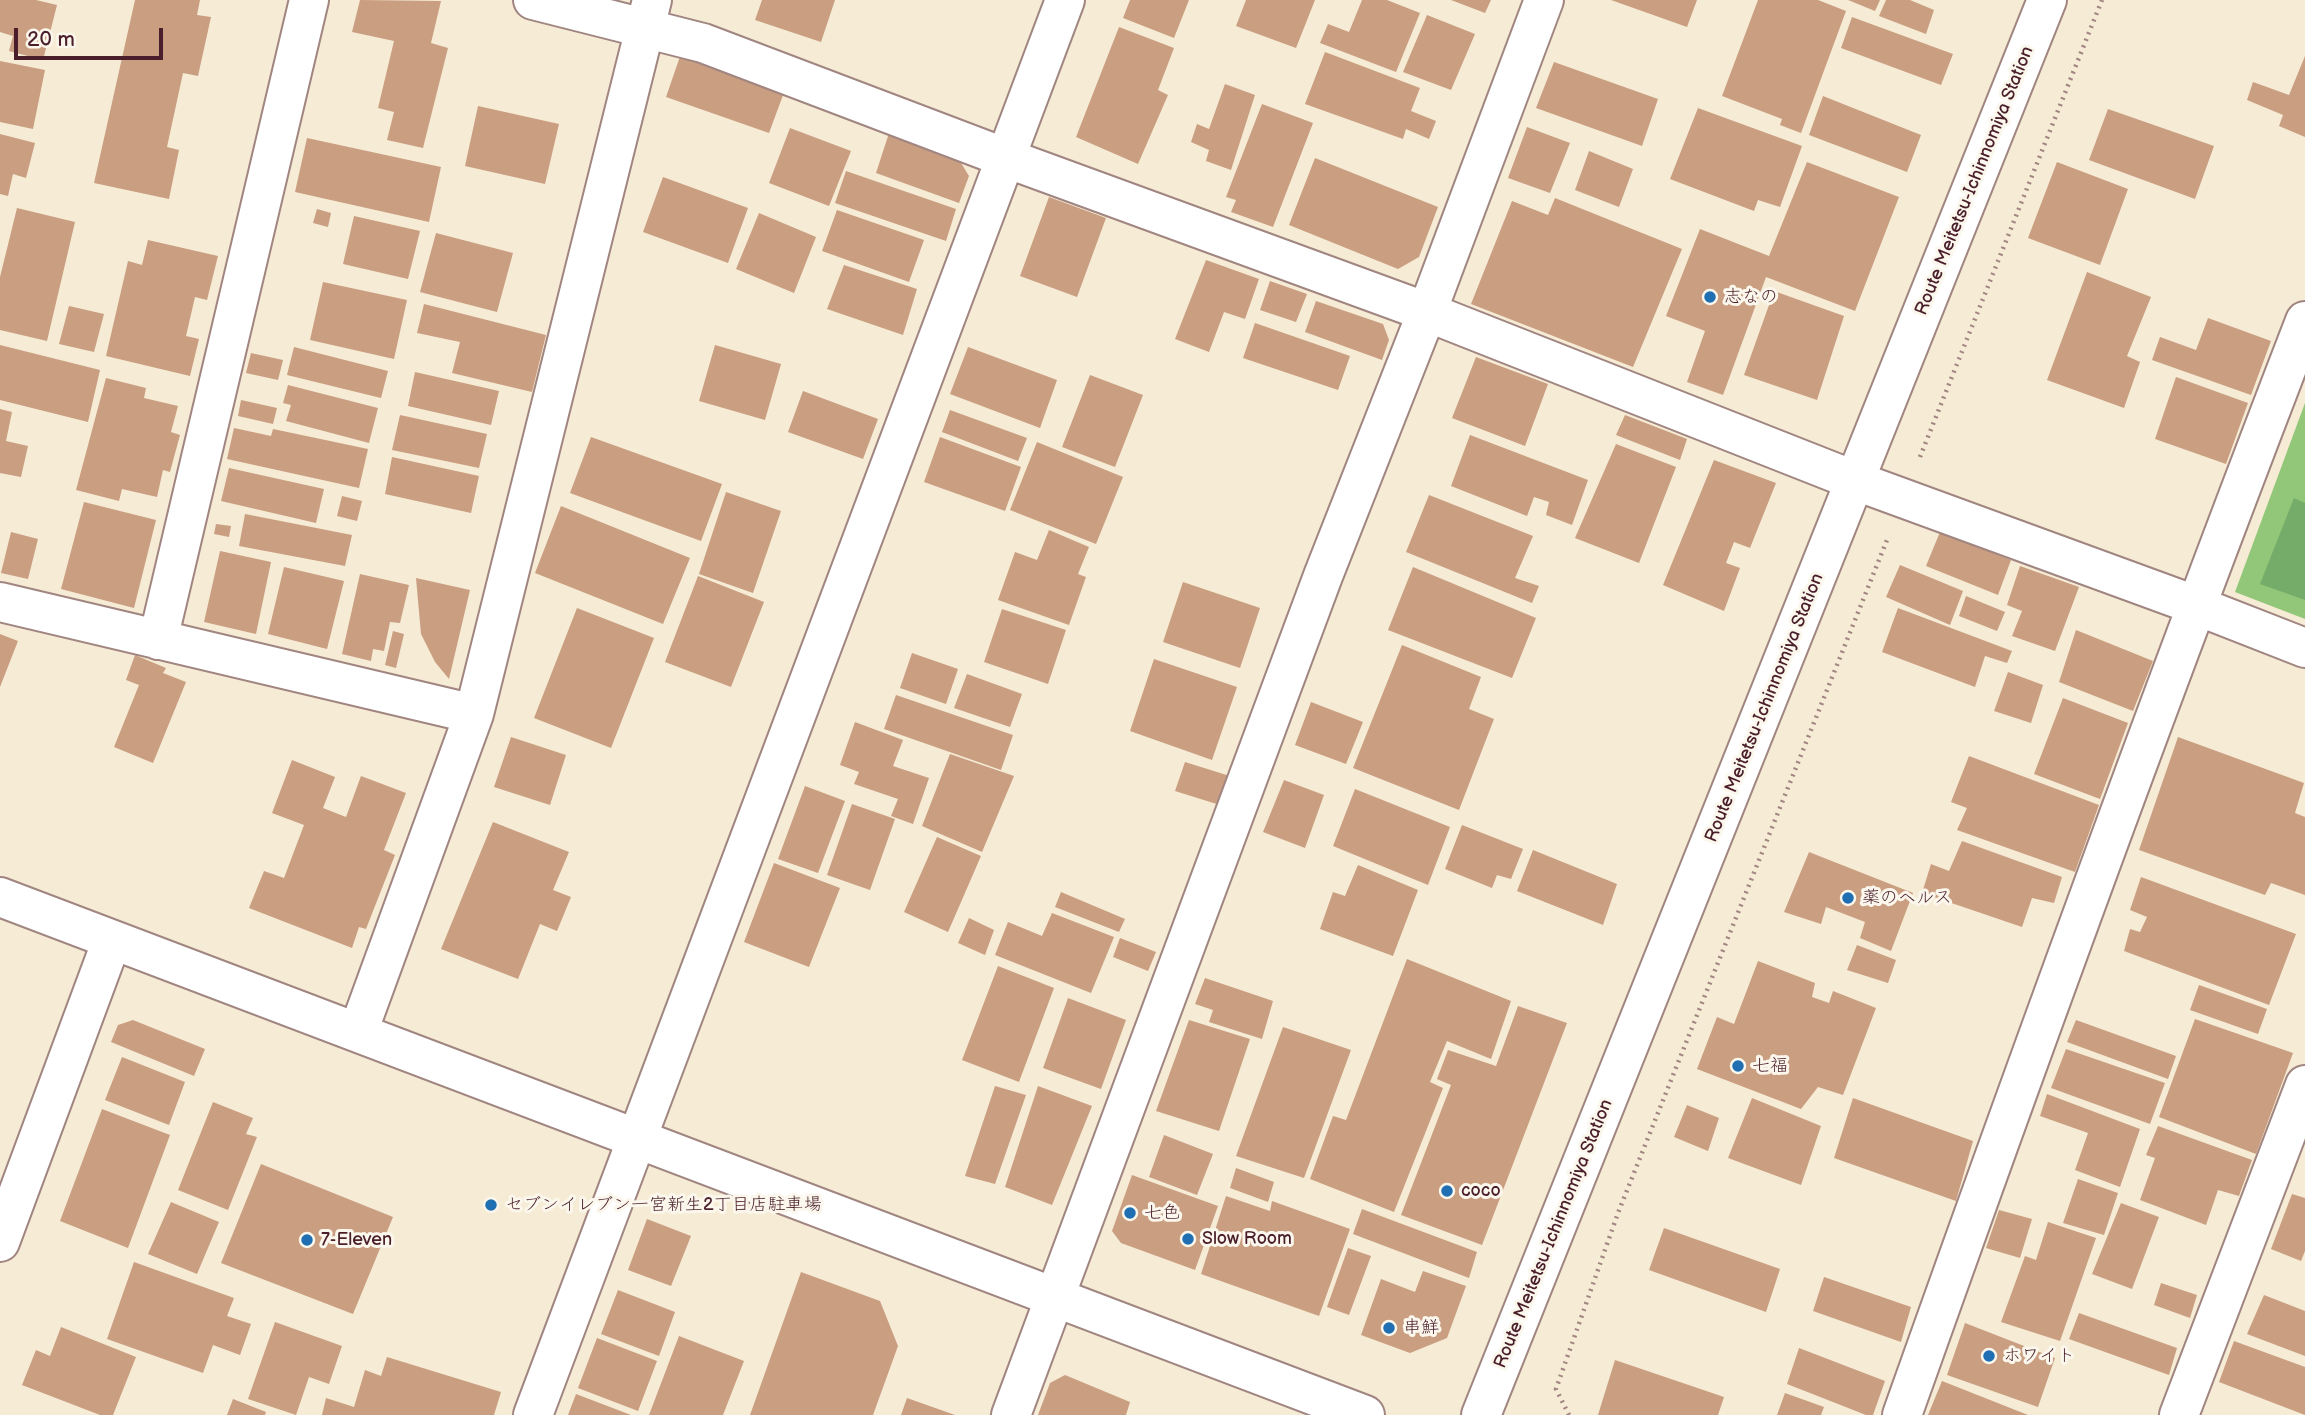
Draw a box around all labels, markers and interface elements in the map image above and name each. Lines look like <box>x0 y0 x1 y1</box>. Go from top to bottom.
scale bar <box>18 14 166 58</box>
text: 20 m <box>27 27 75 52</box>
street label: Route Meitetsu-Ichinnomiya Station <box>1911 43 2039 319</box>
place label: 志なの <box>1724 286 1778 308</box>
marker: 志なの <box>1702 289 1718 305</box>
street label: Route Meitetsu-Ichinnomiya Station <box>1701 570 1829 846</box>
place label: 薬のヘルス <box>1862 887 1952 909</box>
marker: 薬のヘルス <box>1840 890 1856 906</box>
place label: 七福 <box>1752 1055 1788 1077</box>
marker: 七福 <box>1730 1058 1746 1074</box>
street label: Route Meitetsu-Ichinnomiya Station <box>1490 1096 1618 1372</box>
place label: coco <box>1461 1180 1501 1202</box>
marker: coco <box>1439 1183 1455 1199</box>
place label: セブンイレブン一宮新生2丁目店駐車場 <box>505 1194 822 1216</box>
marker: セブンイレブン一宮新生2丁目店駐車場 <box>483 1197 499 1213</box>
place label: 七色 <box>1144 1202 1180 1224</box>
marker: 七色 <box>1122 1205 1138 1221</box>
place label: Slow Room <box>1202 1228 1292 1250</box>
place label: 7-Eleven <box>321 1229 392 1251</box>
marker: Slow Room <box>1180 1231 1196 1247</box>
marker: 7-Eleven <box>299 1232 315 1248</box>
place label: 串鮮 <box>1403 1317 1439 1339</box>
marker: 串鮮 <box>1381 1320 1397 1336</box>
place label: ホワイト <box>2003 1345 2075 1367</box>
marker: ホワイト <box>1981 1348 1997 1364</box>

